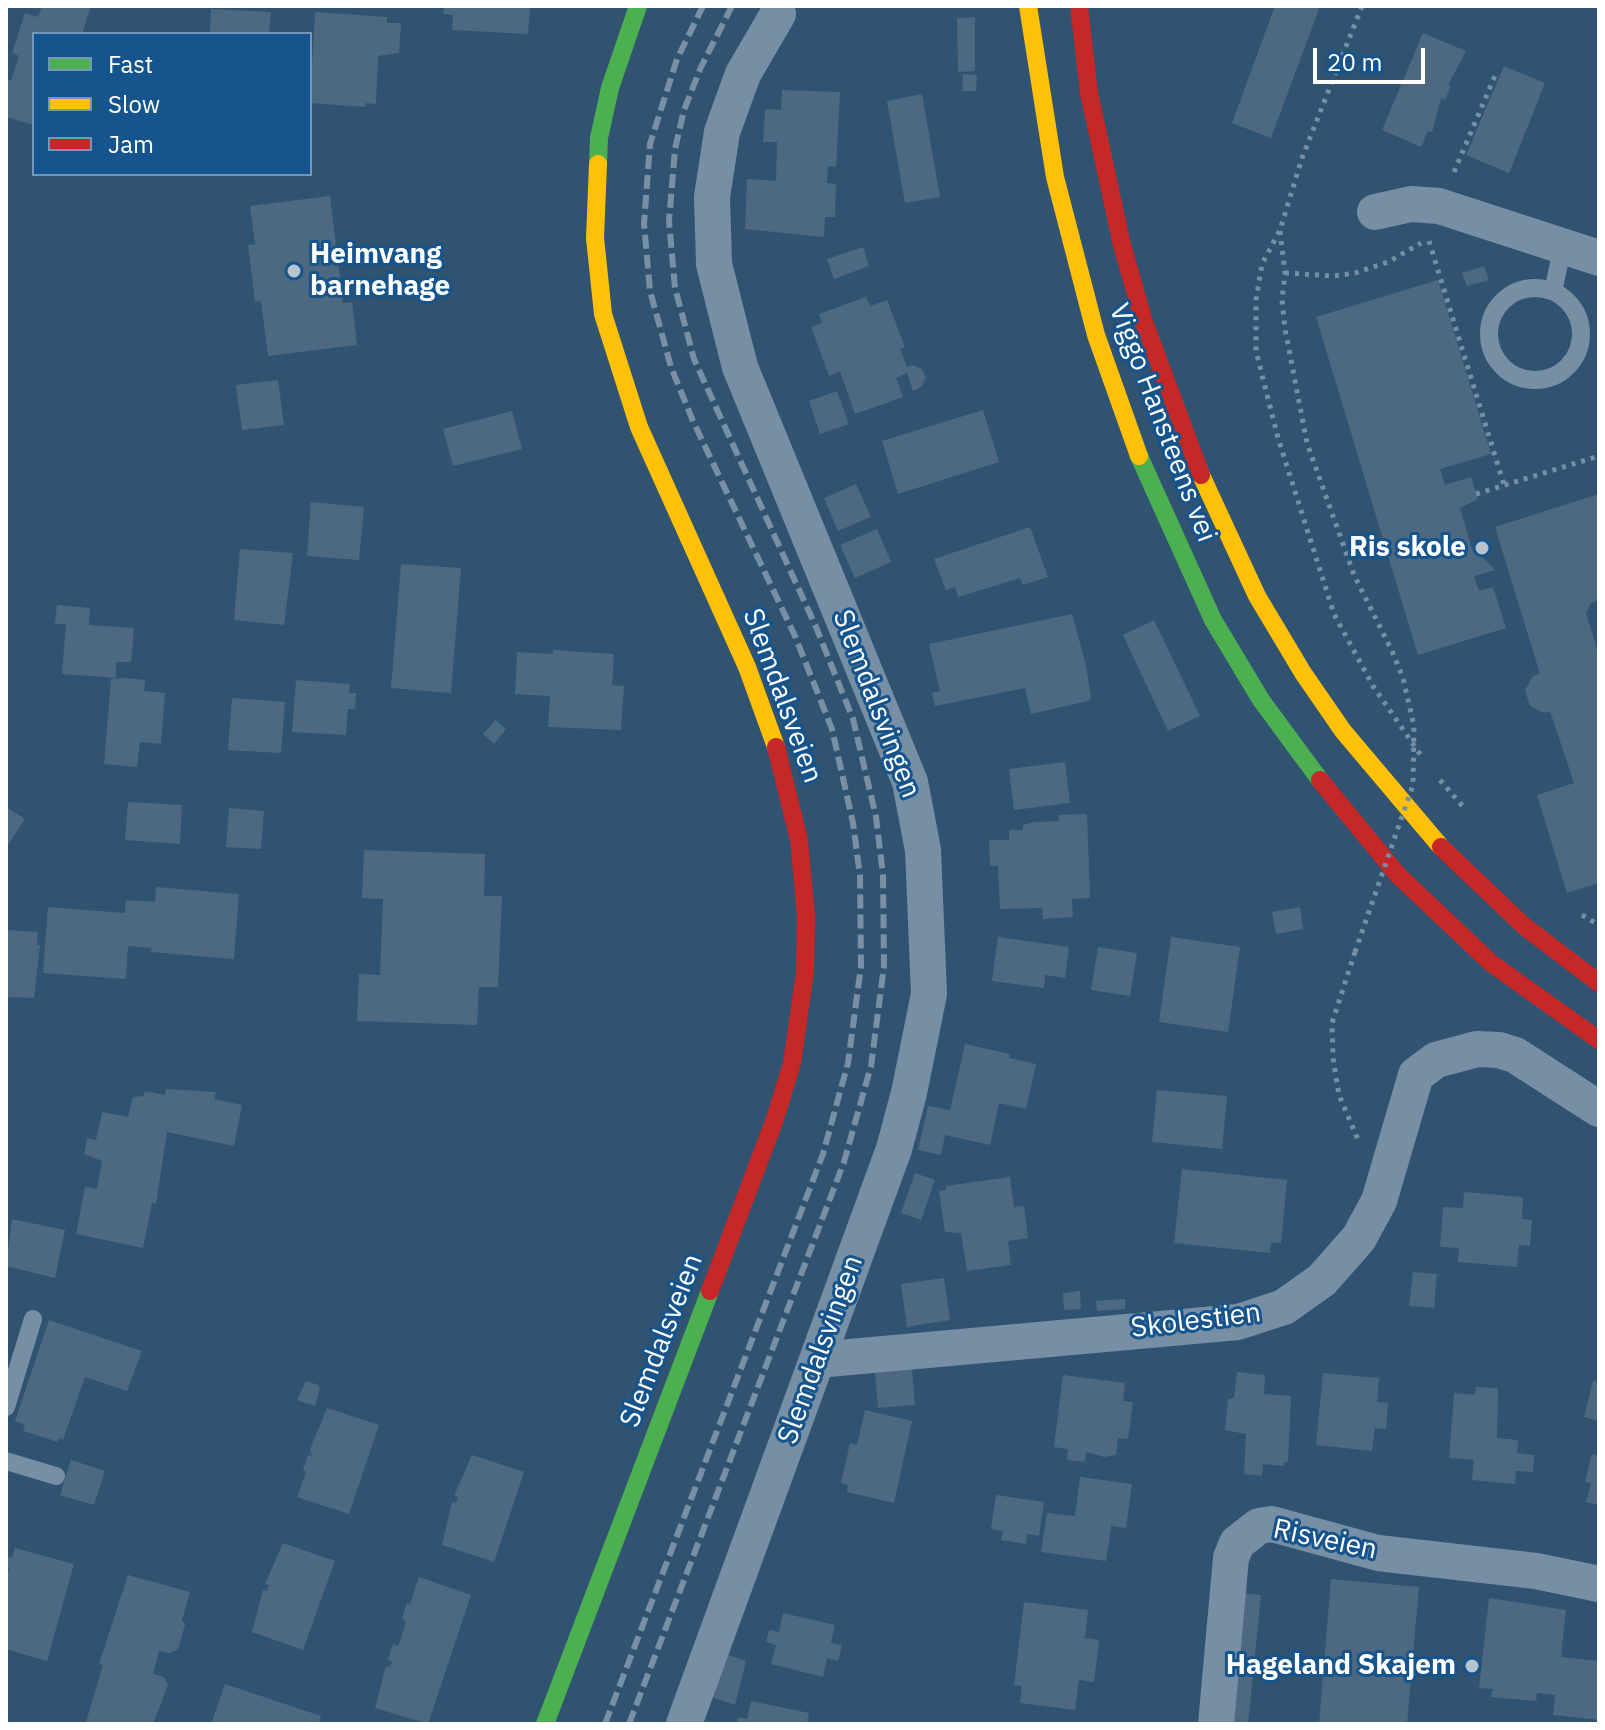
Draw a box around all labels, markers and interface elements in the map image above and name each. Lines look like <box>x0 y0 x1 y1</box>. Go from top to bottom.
legend <box>32 32 312 176</box>
scale bar <box>1317 32 1429 82</box>
text: 20 m <box>1327 46 1382 78</box>
text: Fast <box>108 48 153 80</box>
text: Slow <box>108 88 160 120</box>
text: Jam <box>108 128 154 160</box>
place label: Heimvang barnehage <box>310 238 450 304</box>
marker: Heimvang barnehage <box>285 262 303 280</box>
street label: Viggo Hansteens vei <box>1101 299 1223 547</box>
place label: Ris skole <box>1349 531 1466 565</box>
marker: Ris skole <box>1473 539 1491 557</box>
street label: Slemdalsveien <box>735 604 829 788</box>
street label: Slemdalsvingen <box>825 605 927 803</box>
street label: Slemdalsveien <box>614 1250 710 1432</box>
street label: Slemdalsvingen <box>771 1251 871 1449</box>
street label: Skolestien <box>1129 1296 1263 1346</box>
street label: Risveien <box>1270 1513 1380 1567</box>
place label: Hageland Skajem <box>1226 1649 1456 1683</box>
marker: Hageland Skajem <box>1463 1657 1481 1675</box>

